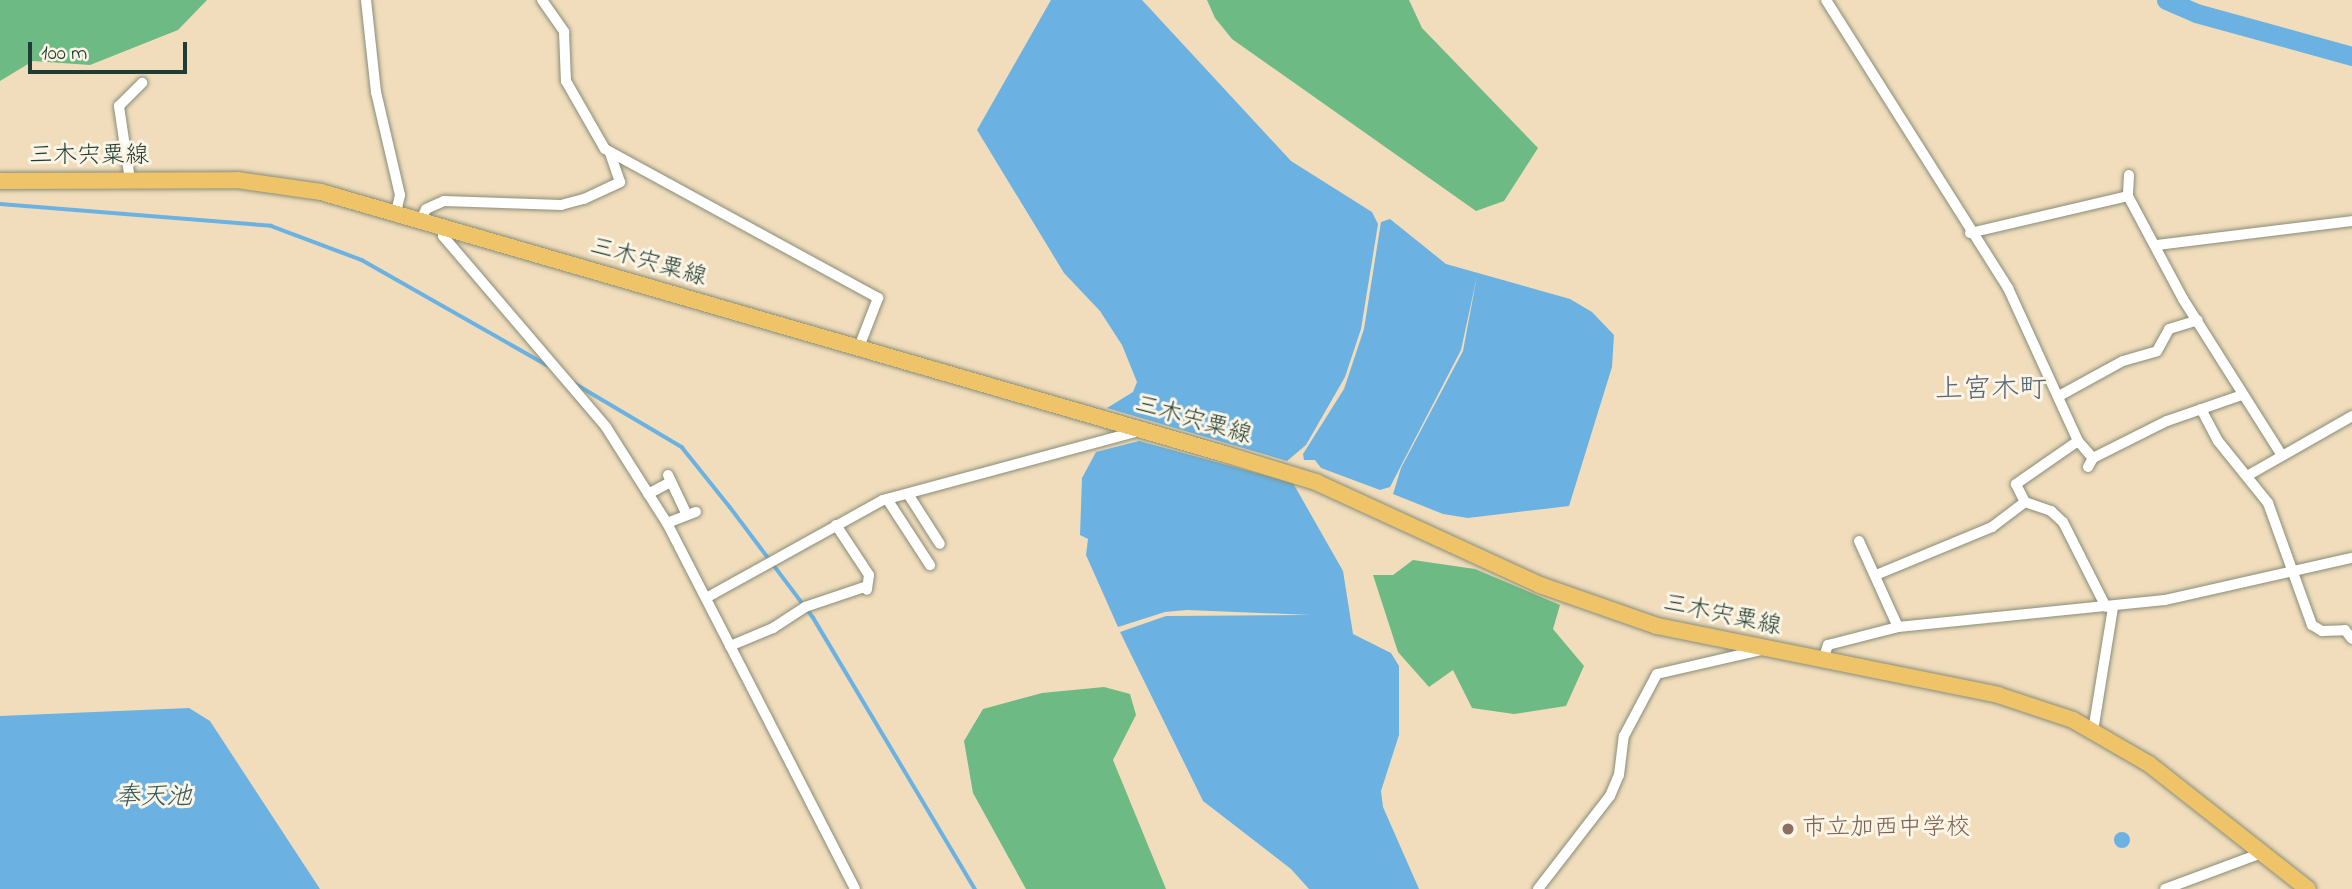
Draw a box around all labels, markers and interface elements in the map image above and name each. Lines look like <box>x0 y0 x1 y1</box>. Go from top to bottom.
scale bar <box>32 28 191 72</box>
text: 100 m <box>41 39 87 69</box>
street label: 三木宍粟線 <box>29 143 149 171</box>
street label: 三木宍粟線 <box>586 233 710 293</box>
district label: 上宮木町 <box>1935 374 2047 408</box>
street label: 三木宍粟線 <box>1131 391 1255 451</box>
street label: 三木宍粟線 <box>1660 589 1784 643</box>
water label: 奉天池 <box>114 783 192 815</box>
place label: 市立加西中学校 <box>1802 815 1970 843</box>
marker: 市立加西中学校 <box>1780 821 1796 837</box>

